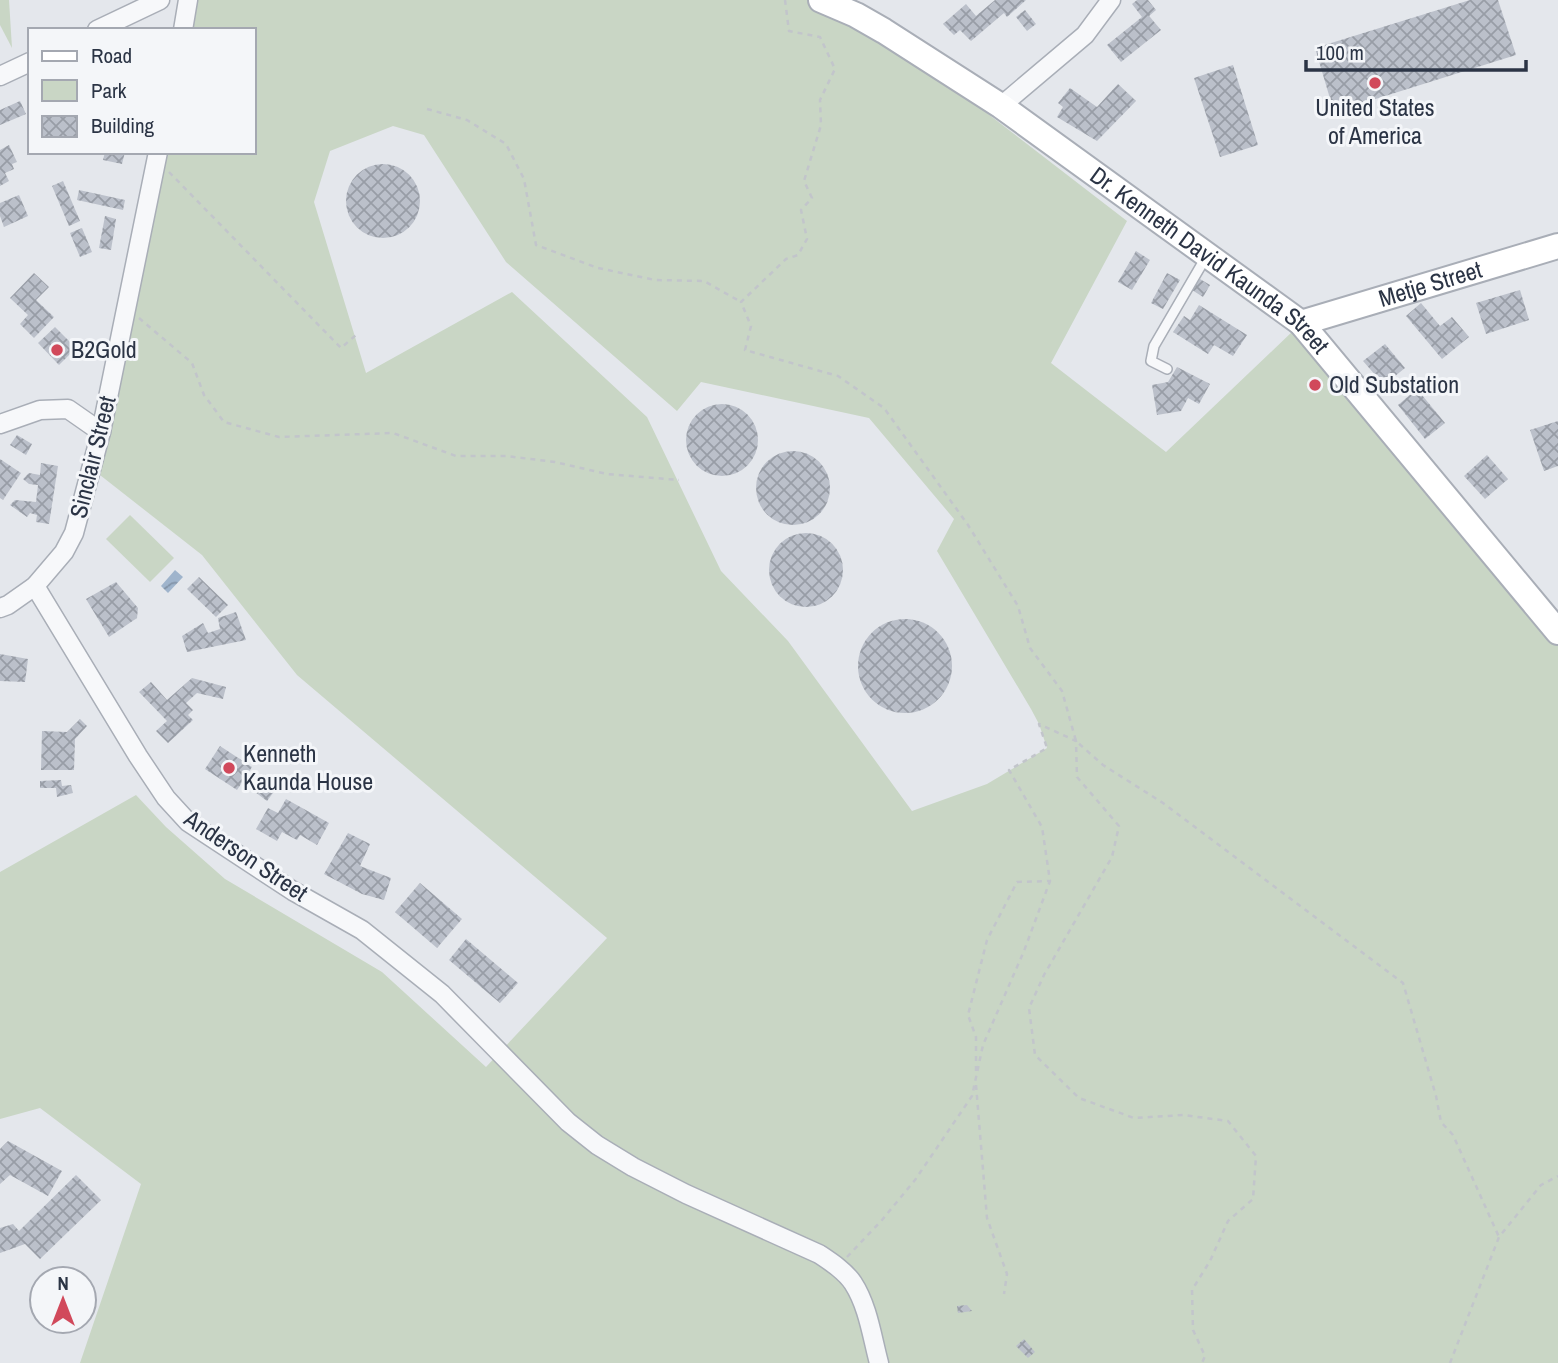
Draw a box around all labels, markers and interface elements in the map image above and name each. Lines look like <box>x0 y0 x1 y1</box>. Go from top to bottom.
legend <box>28 28 256 154</box>
scale bar <box>1306 28 1526 72</box>
text: 100 m <box>1316 38 1364 67</box>
text: Road <box>91 41 132 70</box>
marker: United States of America <box>1367 75 1383 91</box>
text: Park <box>91 76 127 105</box>
place label: United States of America <box>1315 91 1435 151</box>
text: Building <box>91 111 155 140</box>
street label: Dr. Kenneth David Kaunda Street <box>1084 159 1337 360</box>
street label: Metje Street <box>1375 253 1486 314</box>
place label: B2Gold <box>71 333 137 365</box>
marker: B2Gold <box>49 342 65 358</box>
place label: Old Substation <box>1329 368 1459 400</box>
marker: Old Substation <box>1307 377 1323 393</box>
street label: Sinclair Street <box>61 392 123 521</box>
place label: Kenneth Kaunda House <box>243 737 373 797</box>
marker: Kenneth Kaunda House <box>221 760 237 776</box>
street label: Anderson Street <box>178 802 315 908</box>
north arrow <box>28 1265 98 1335</box>
text: N <box>57 1270 69 1296</box>

